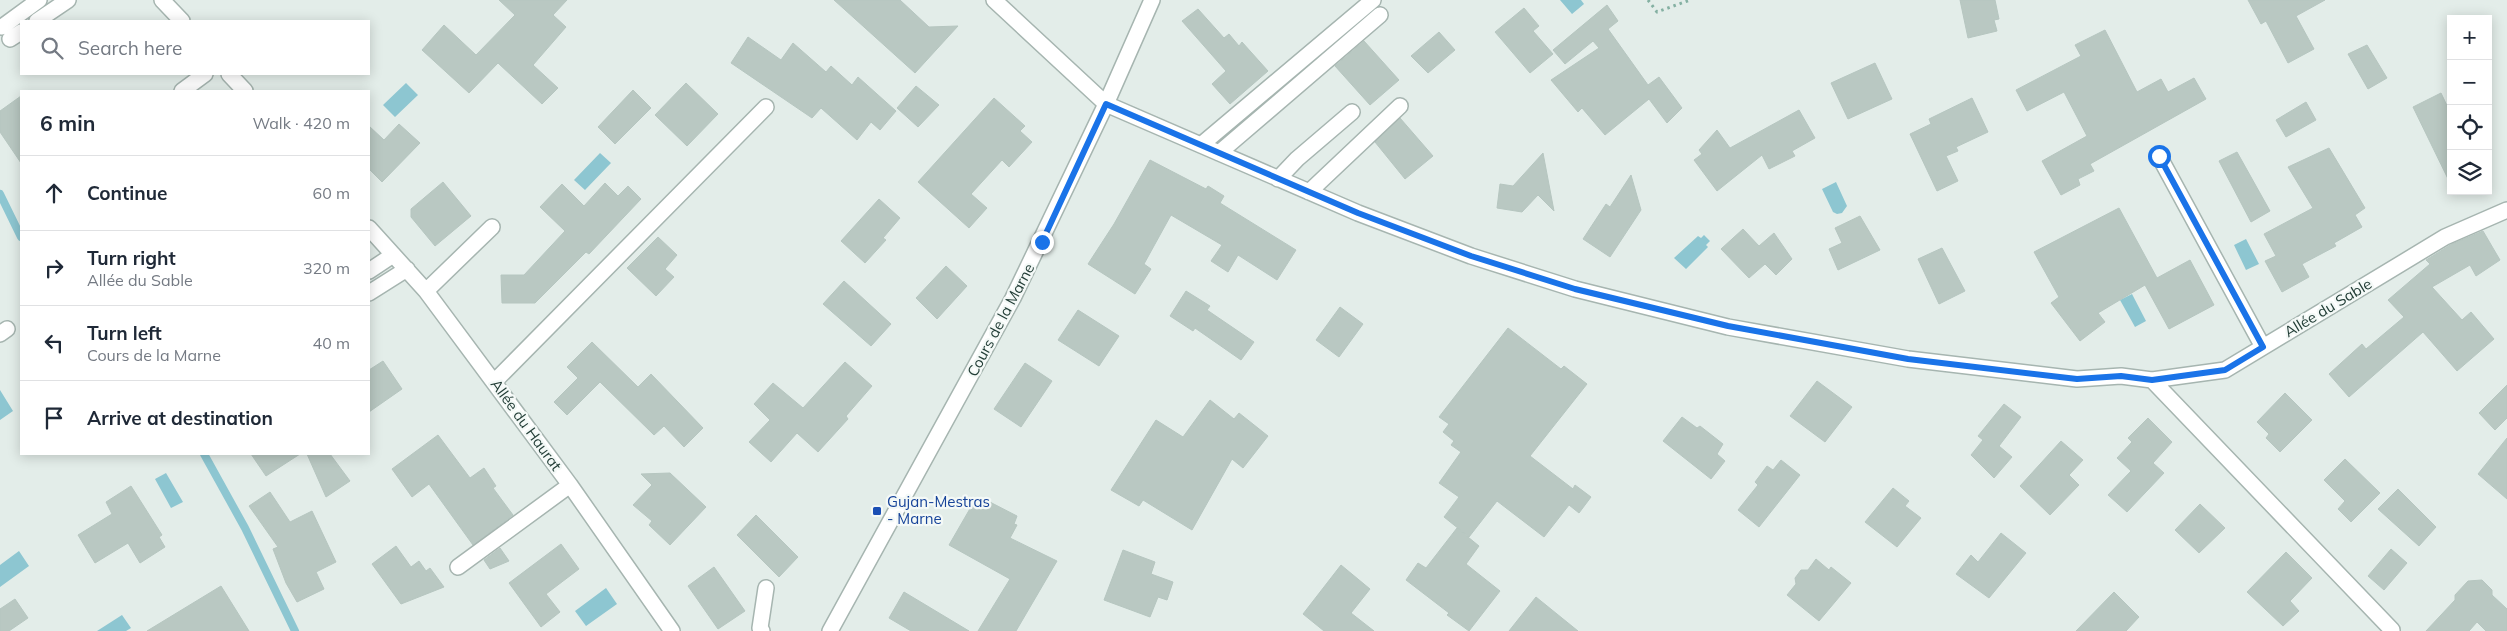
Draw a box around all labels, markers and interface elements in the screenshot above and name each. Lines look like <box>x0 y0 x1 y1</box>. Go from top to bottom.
map controls <box>2447 15 2492 195</box>
button: + <box>2447 15 2492 60</box>
search box <box>20 20 370 75</box>
icon: search <box>38 34 66 62</box>
text: Search here <box>78 36 182 60</box>
button: − <box>2447 60 2492 105</box>
button: locate <box>2447 105 2492 150</box>
text: 6 min <box>40 110 95 136</box>
text: Walk · 420 m <box>252 113 350 133</box>
route start <box>2148 145 2171 168</box>
button: layers <box>2447 150 2492 195</box>
icon: ahead <box>40 179 68 207</box>
text: Continue <box>87 181 167 205</box>
text: 60 m <box>313 183 350 203</box>
route end <box>1031 231 1054 254</box>
text: Turn right <box>87 246 176 270</box>
icon: right <box>40 254 68 282</box>
text: 320 m <box>303 258 350 278</box>
street label: Cours de la Marne <box>963 260 1038 380</box>
text: Allée du Sable <box>87 270 193 290</box>
street label: Allée du Sable <box>2280 274 2375 341</box>
text: Turn left <box>87 321 162 345</box>
icon: left <box>40 329 68 357</box>
text: 40 m <box>313 333 350 353</box>
text: Cours de la Marne <box>87 345 221 365</box>
street label: Allée du Haurat <box>487 375 566 474</box>
icon: arrive <box>40 404 68 432</box>
text: Arrive at destination <box>87 406 273 430</box>
place label: Gujan-Mestras - Marne <box>887 492 990 528</box>
marker: Gujan-Mestras - Marne <box>871 505 883 517</box>

